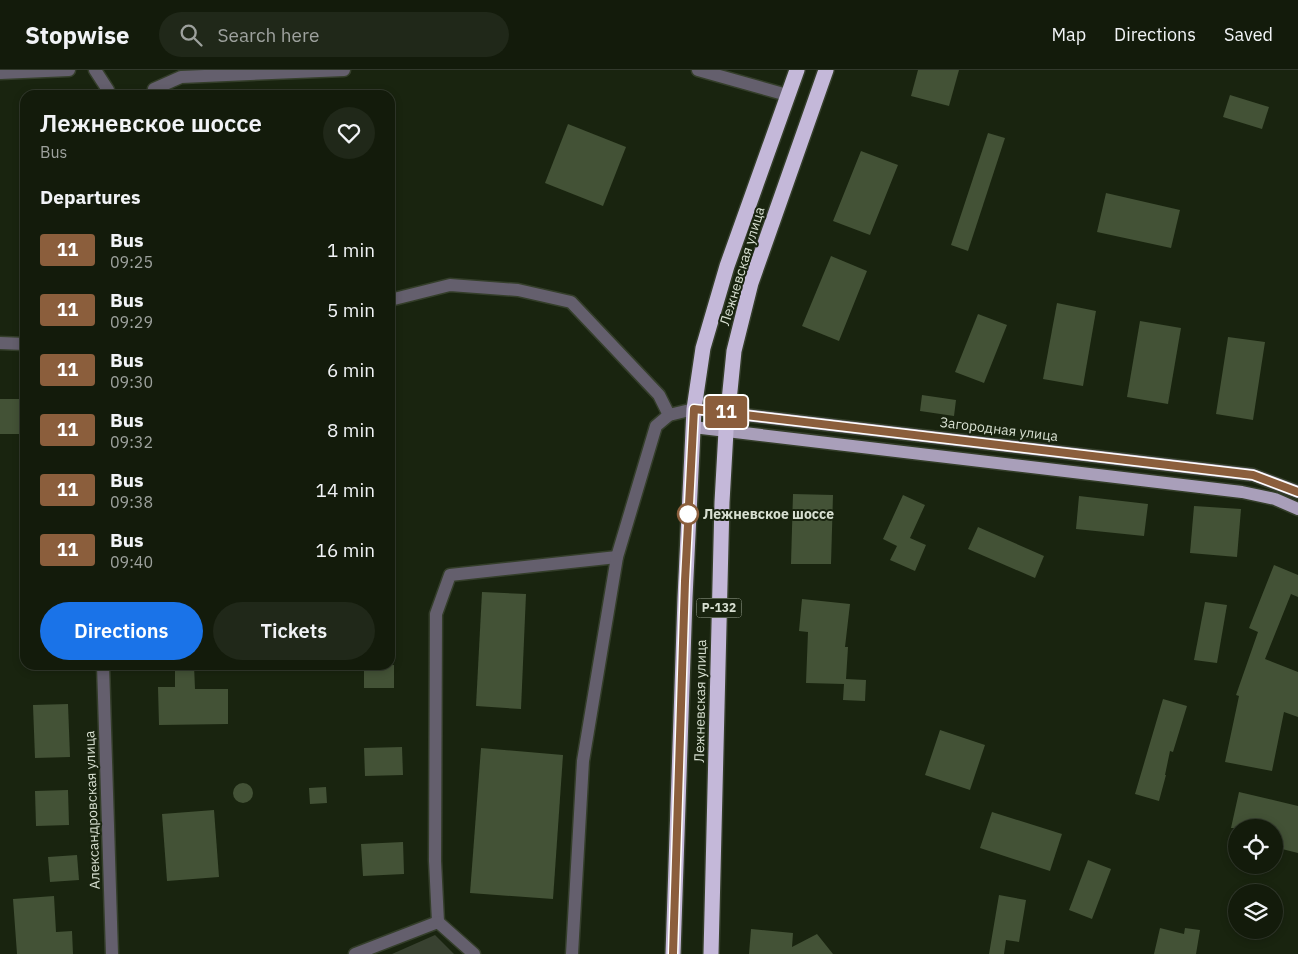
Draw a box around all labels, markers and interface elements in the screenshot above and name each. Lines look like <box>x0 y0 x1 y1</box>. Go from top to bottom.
search box <box>159 12 509 57</box>
text: Stopwise <box>25 19 129 51</box>
icon: search <box>177 21 205 49</box>
text: Search here <box>217 23 319 47</box>
text: Map <box>1051 23 1086 46</box>
text: Directions <box>1114 23 1196 46</box>
text: Saved <box>1224 23 1273 46</box>
text: Лежневское шоссе <box>40 107 262 139</box>
button: heart <box>323 107 375 159</box>
text: Bus <box>40 142 67 162</box>
text: Departures <box>40 185 140 209</box>
street label: Лежневская улица <box>715 204 769 328</box>
text: Bus <box>110 228 144 252</box>
text: 11 <box>57 238 78 261</box>
text: 1 min <box>327 238 375 262</box>
text: 09:25 <box>110 252 153 272</box>
text: Bus <box>110 288 144 312</box>
text: 11 <box>57 298 78 321</box>
text: 5 min <box>327 298 375 322</box>
text: 09:29 <box>110 312 153 332</box>
text: Bus <box>110 348 144 372</box>
text: 11 <box>57 358 78 381</box>
text: 6 min <box>327 358 375 382</box>
text: 09:30 <box>110 372 153 392</box>
line badge: 11 <box>704 396 748 428</box>
text: 11 <box>715 400 737 423</box>
text: Bus <box>110 408 144 432</box>
street label: Загородная улица <box>939 413 1060 445</box>
text: 11 <box>57 418 78 441</box>
text: 8 min <box>327 418 375 442</box>
text: 09:32 <box>110 432 153 452</box>
text: Bus <box>110 468 144 492</box>
text: 11 <box>57 478 78 501</box>
text: 14 min <box>316 478 375 502</box>
text: 09:38 <box>110 492 153 512</box>
marker: Лежневское шоссе <box>677 503 699 525</box>
place label: Лежневское шоссе <box>703 505 834 523</box>
text: Bus <box>110 528 144 552</box>
text: 11 <box>57 538 78 561</box>
text: 16 min <box>316 538 375 562</box>
text: 09:40 <box>110 552 153 572</box>
road number: Р-132 <box>696 598 742 618</box>
button: Directions <box>40 602 203 660</box>
button: Tickets <box>213 602 375 660</box>
street label: Лежневская улица <box>690 639 710 763</box>
street label: Александровская улица <box>80 730 104 890</box>
map controls <box>1228 819 1283 939</box>
button: locate <box>1228 819 1283 874</box>
button: layers <box>1228 884 1283 939</box>

